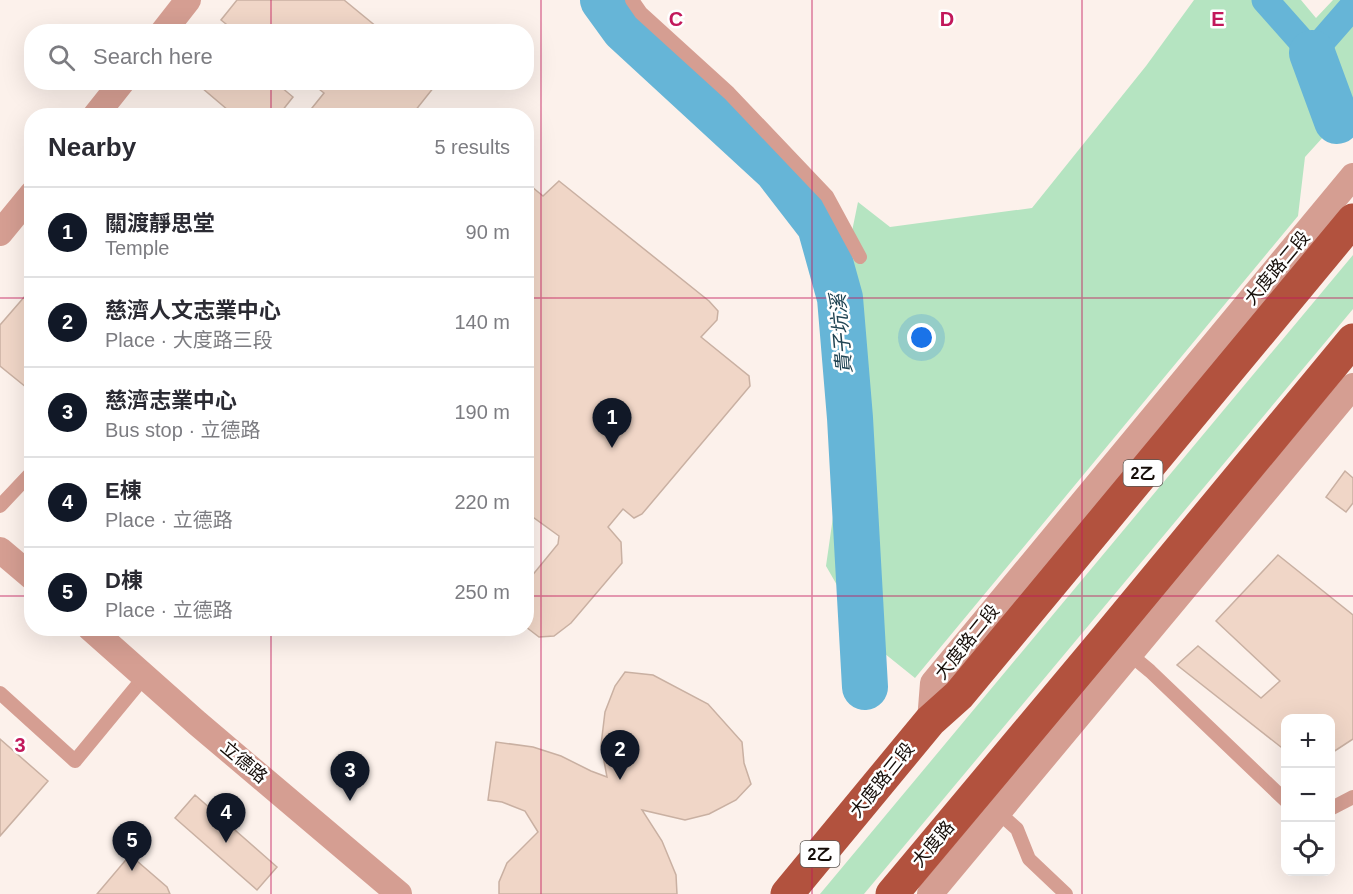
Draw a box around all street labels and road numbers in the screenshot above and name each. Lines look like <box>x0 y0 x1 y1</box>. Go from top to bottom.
street label: 大度路二段 <box>1240 227 1314 309</box>
road number: 2乙 <box>1124 460 1162 486</box>
street label: 大度路二段 <box>931 601 1003 683</box>
street label: 立德路 <box>217 737 271 787</box>
street label: 大度路三段 <box>846 739 918 821</box>
street label: 大度路 <box>908 817 958 871</box>
road number: 2乙 <box>800 841 840 867</box>

